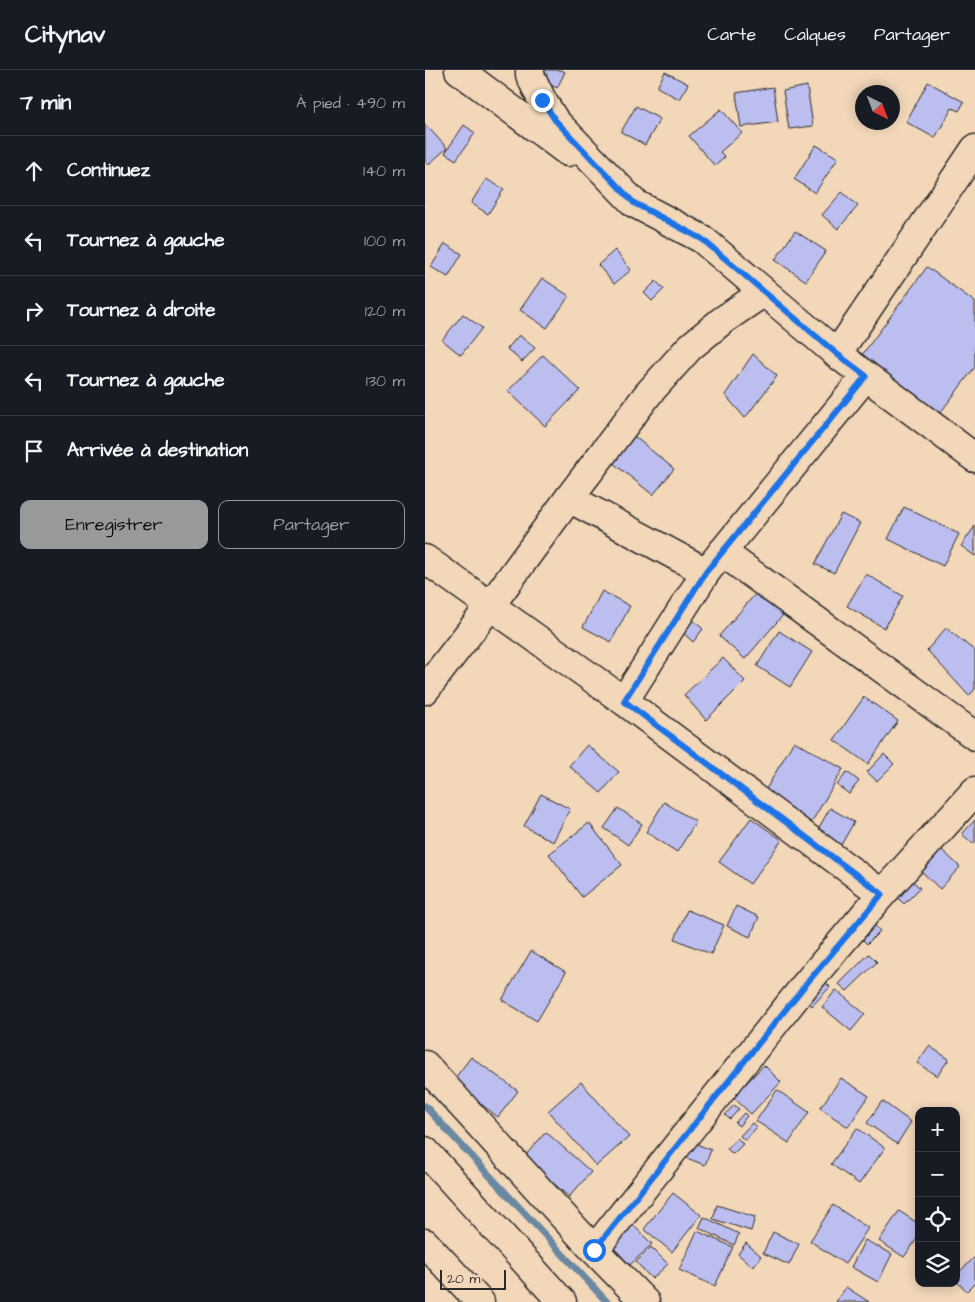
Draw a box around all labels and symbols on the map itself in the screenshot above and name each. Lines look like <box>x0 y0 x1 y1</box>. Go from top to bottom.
north arrow <box>855 85 900 130</box>
route end <box>531 89 554 112</box>
route start <box>583 1239 606 1262</box>
scale bar <box>440 1267 506 1290</box>

